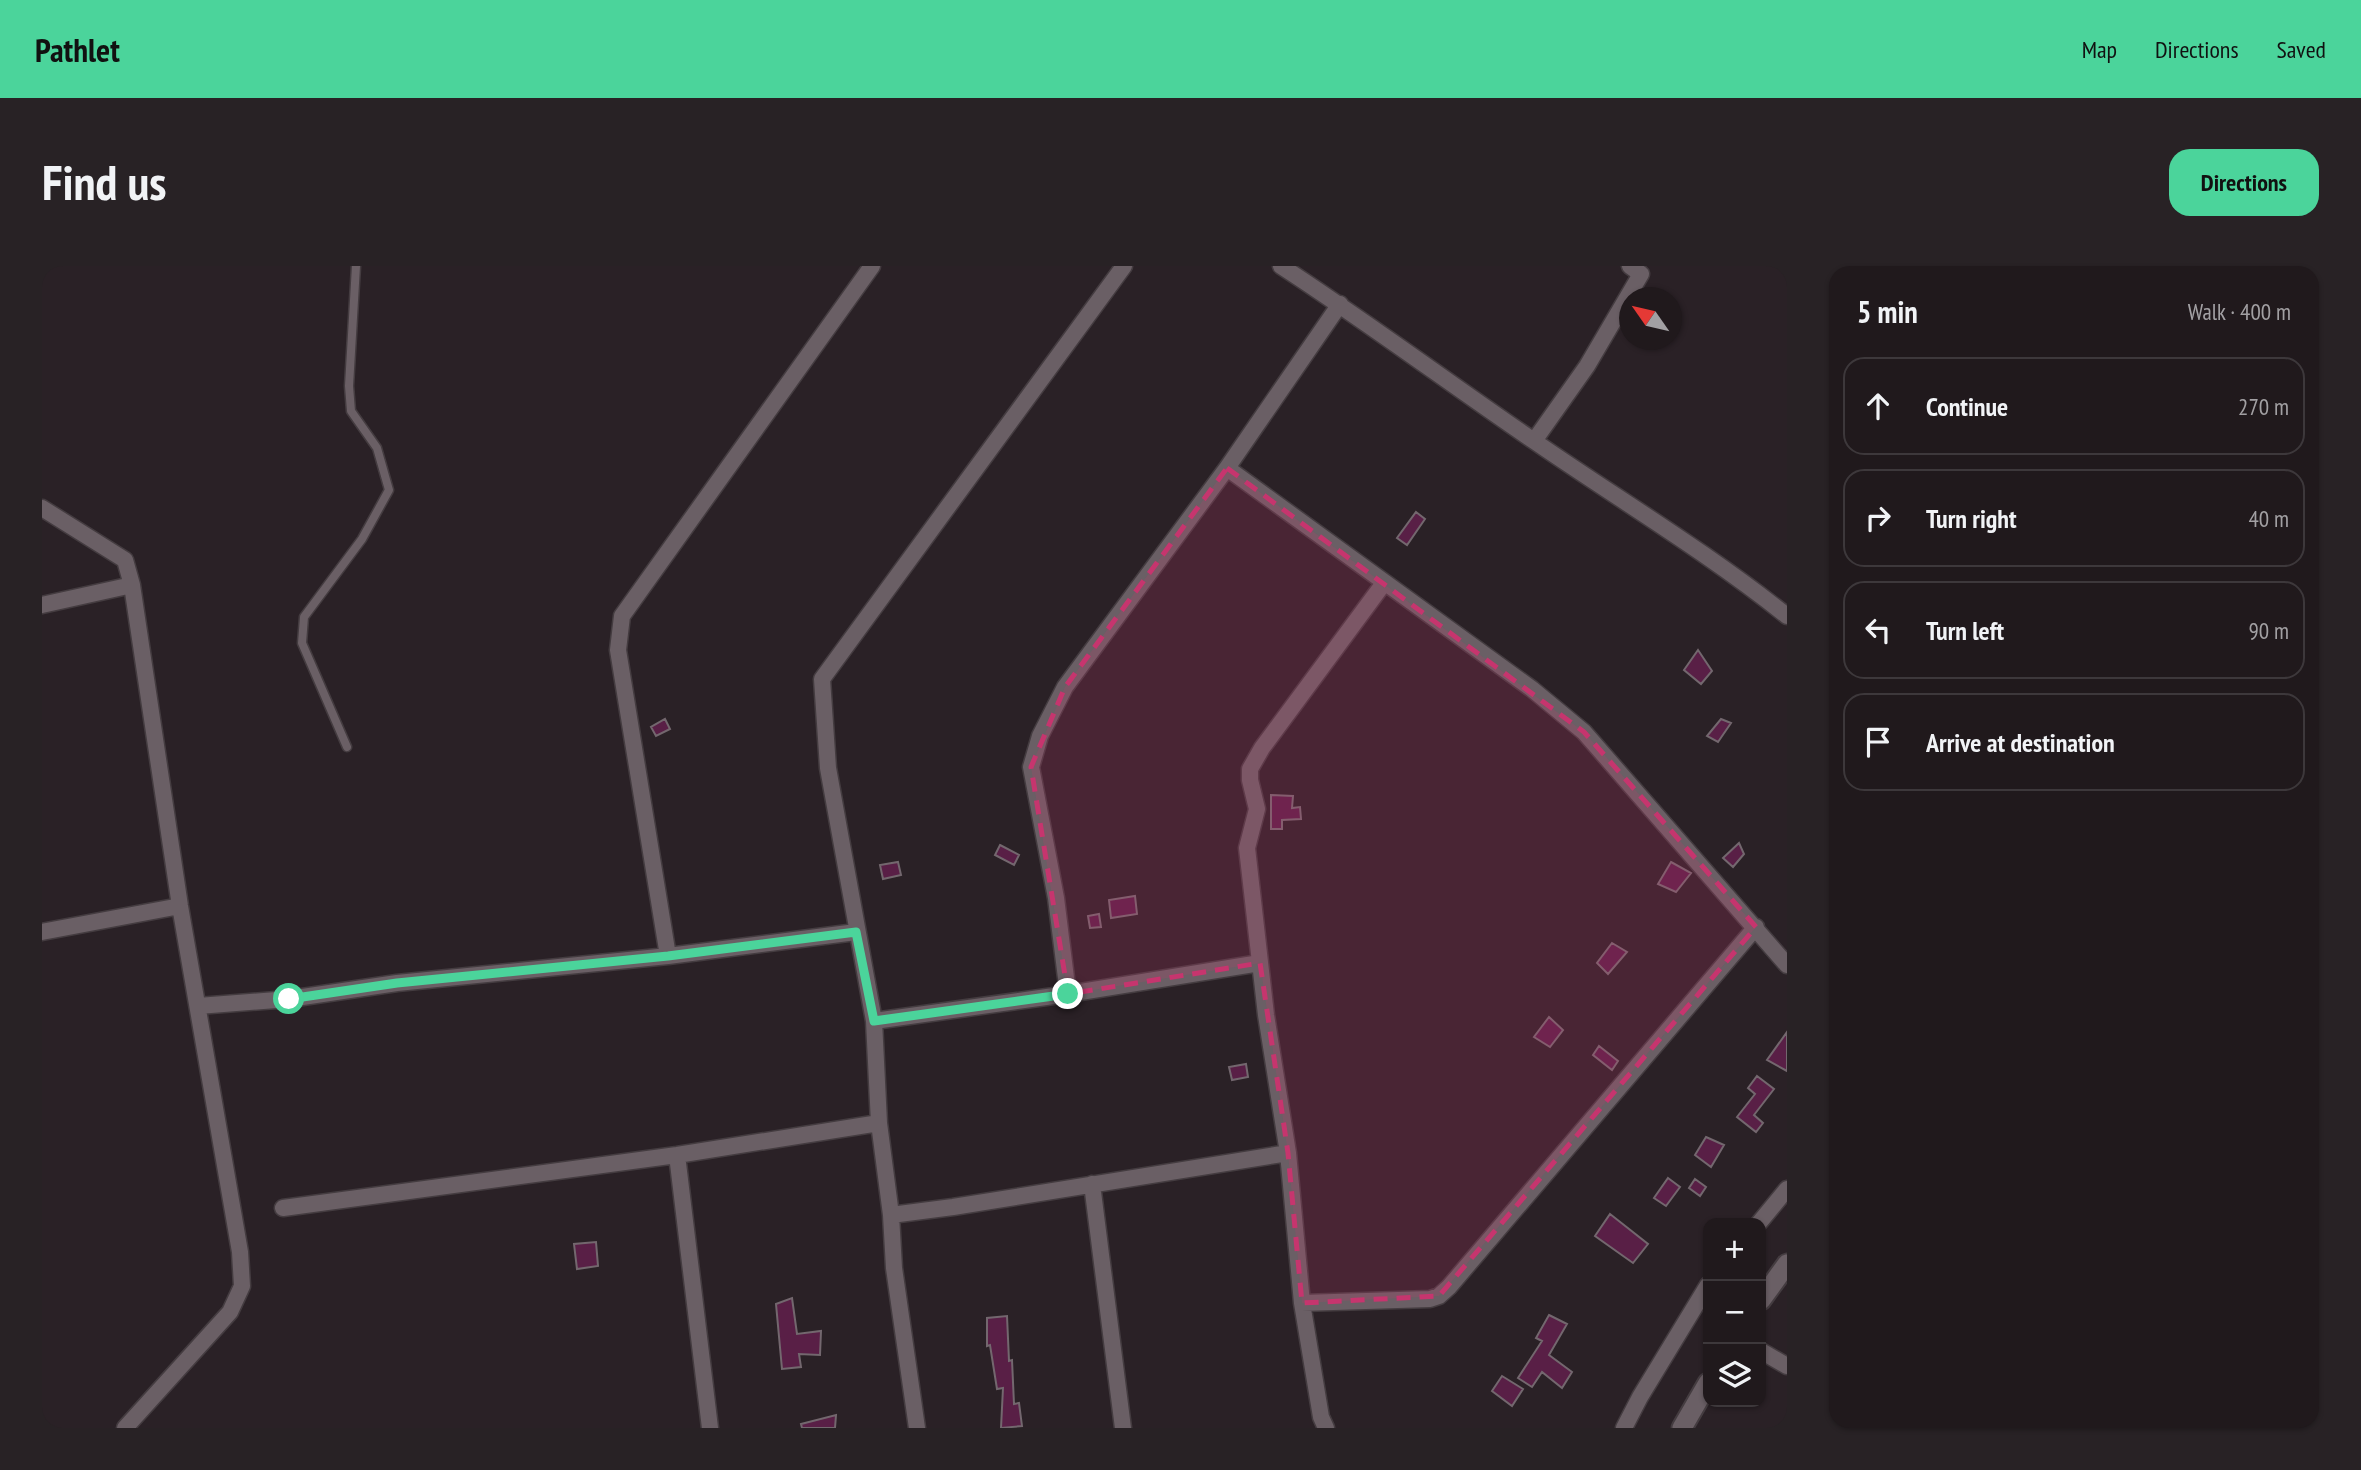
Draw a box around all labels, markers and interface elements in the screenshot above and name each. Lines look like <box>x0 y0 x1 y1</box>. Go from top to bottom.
text: Pathlet <box>35 28 120 71</box>
text: Map <box>2082 34 2117 65</box>
text: Directions <box>2155 34 2239 65</box>
text: Saved <box>2277 34 2326 65</box>
button: Directions <box>2169 149 2319 216</box>
text: Find us <box>42 150 166 214</box>
north arrow <box>1619 287 1682 350</box>
text: 5 min <box>1857 292 1918 331</box>
text: Walk · 400 m <box>2188 297 2291 326</box>
icon: ahead <box>1859 387 1897 425</box>
text: Continue <box>1926 390 2008 423</box>
text: 270 m <box>2238 392 2289 421</box>
icon: right <box>1859 499 1897 537</box>
text: Turn right <box>1926 502 2017 535</box>
text: 40 m <box>2248 504 2289 533</box>
icon: left <box>1859 611 1897 649</box>
text: Turn left <box>1926 614 2004 647</box>
text: 90 m <box>2248 616 2289 645</box>
icon: arrive <box>1859 723 1897 761</box>
text: Arrive at destination <box>1926 726 2115 759</box>
route end <box>1052 978 1083 1009</box>
route start <box>273 983 304 1014</box>
map controls <box>1703 1218 1766 1407</box>
button: + <box>1703 1218 1766 1281</box>
button: − <box>1703 1281 1766 1344</box>
button: layers <box>1703 1344 1766 1407</box>

